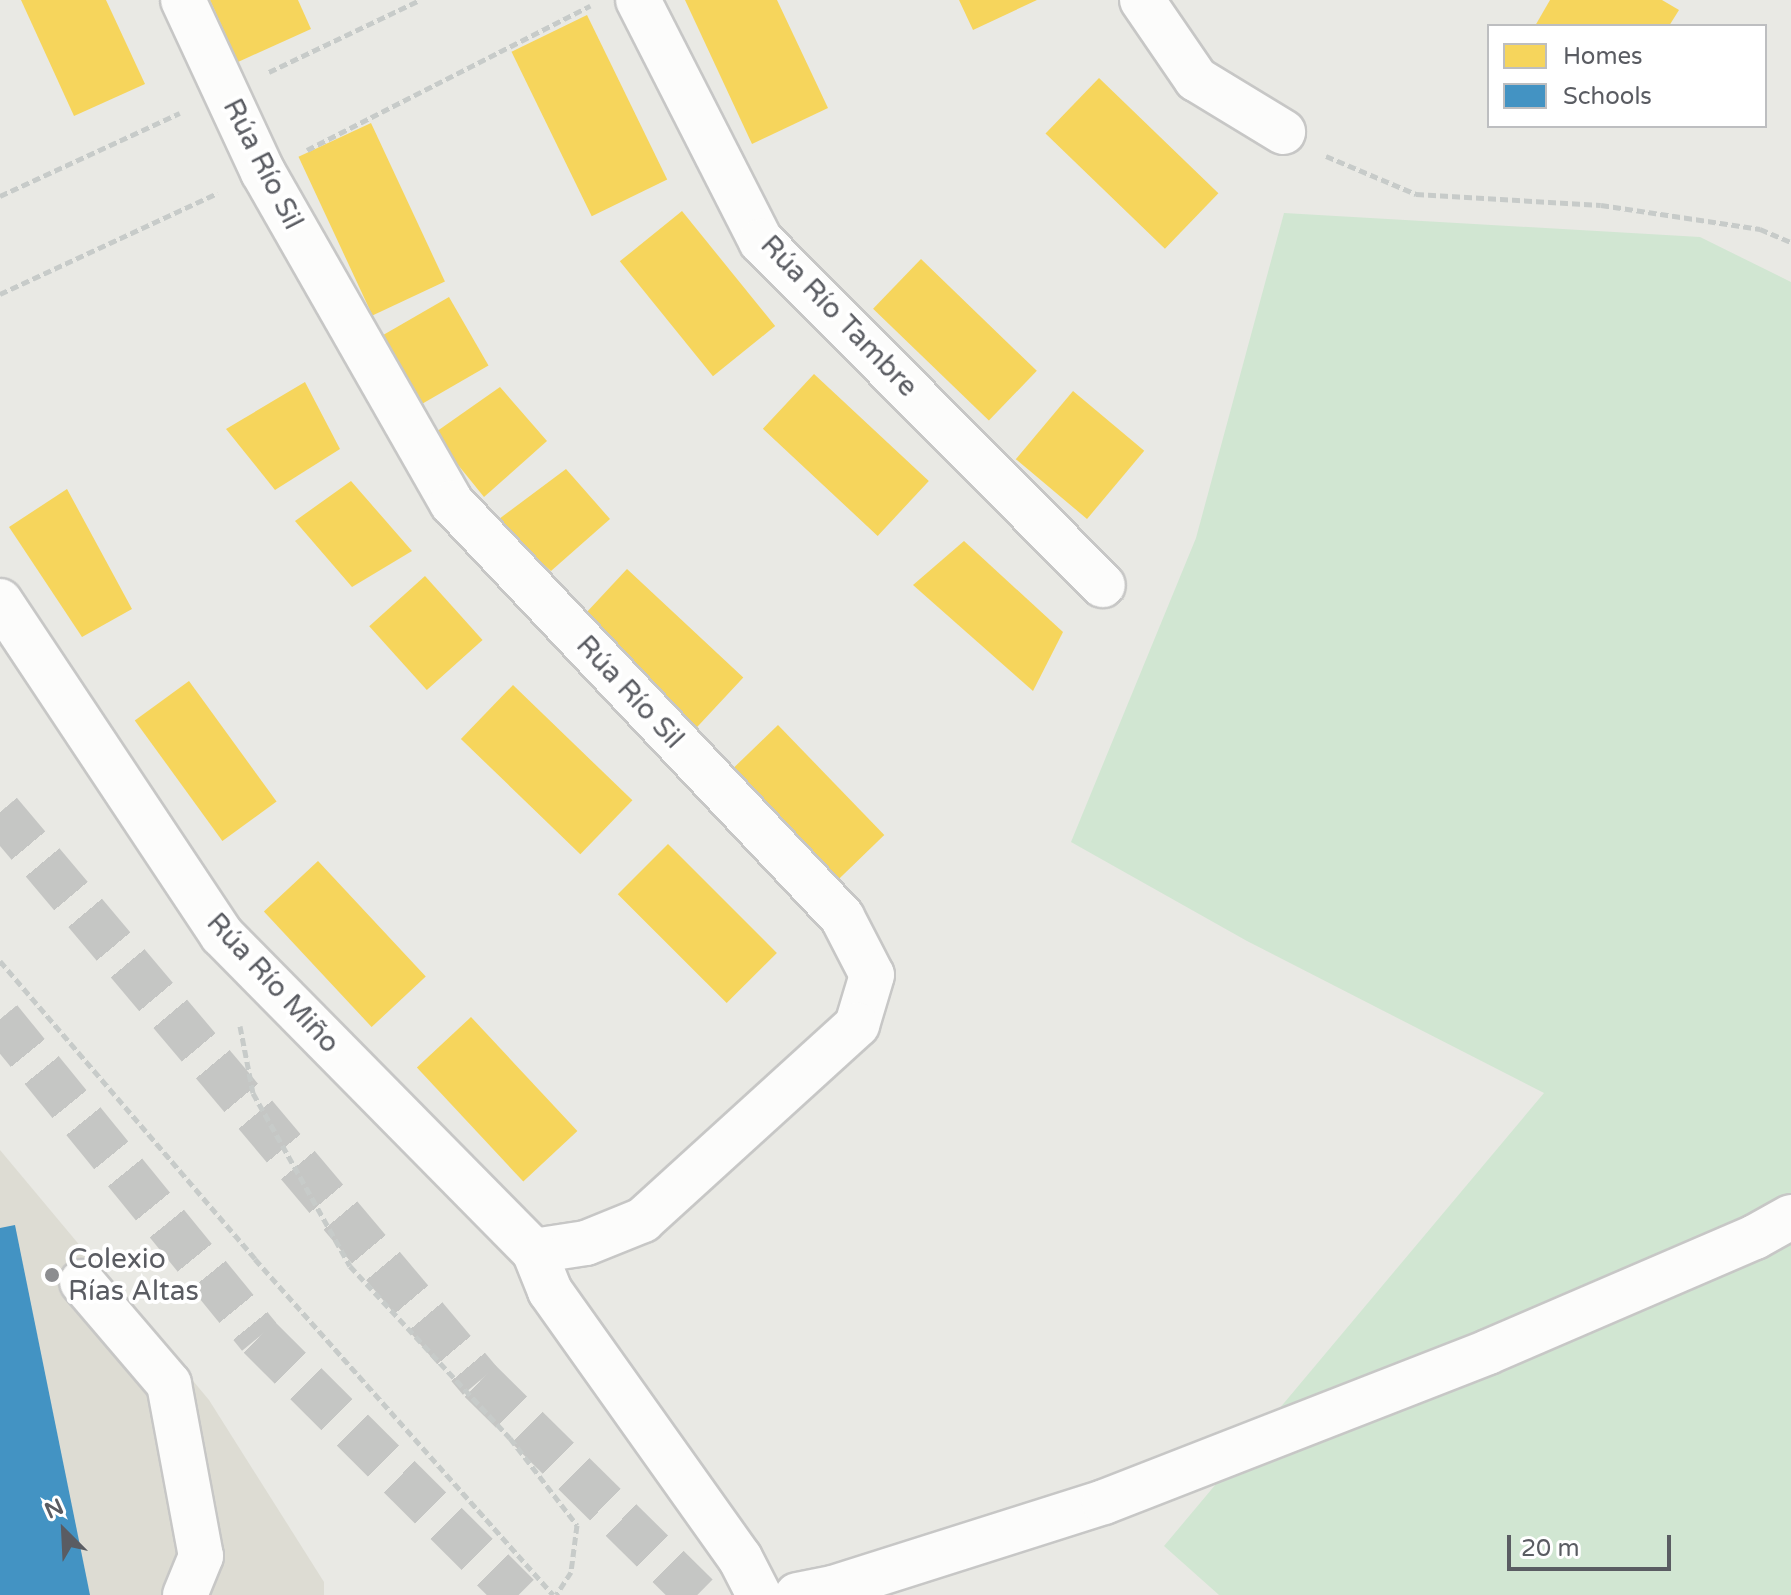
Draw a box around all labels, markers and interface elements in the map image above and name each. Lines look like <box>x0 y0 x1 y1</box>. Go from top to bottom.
legend <box>1487 24 1767 128</box>
text: Homes <box>1563 42 1643 71</box>
text: Schools <box>1563 82 1652 111</box>
street label: Rúa Río Sil <box>216 93 310 235</box>
street label: Rúa Río Tambre <box>754 228 924 404</box>
street label: Rúa Río Sil <box>569 629 691 755</box>
street label: Rúa Río Miño <box>200 906 346 1060</box>
place label: Colexio Rías Altas <box>68 1242 199 1308</box>
marker: Colexio Rías Altas <box>43 1266 61 1284</box>
north arrow <box>24 1491 104 1571</box>
text: N <box>41 1494 68 1525</box>
scale bar <box>1511 1519 1675 1569</box>
text: 20 m <box>1521 1534 1579 1563</box>

